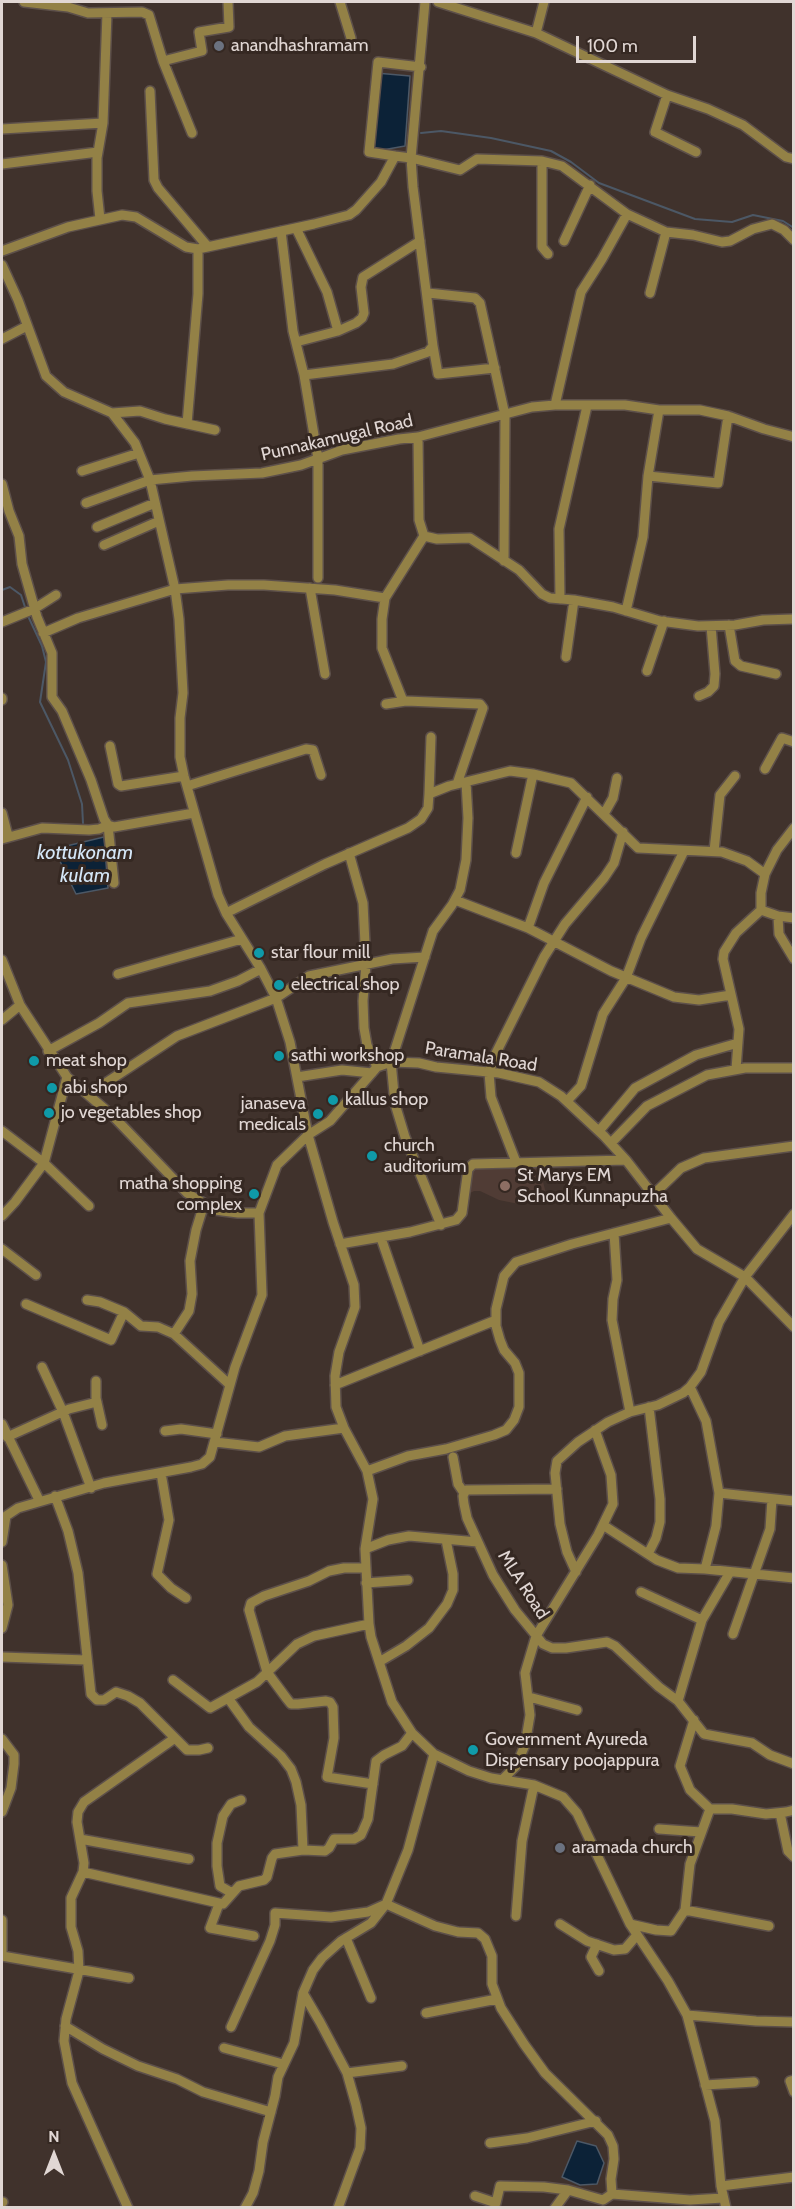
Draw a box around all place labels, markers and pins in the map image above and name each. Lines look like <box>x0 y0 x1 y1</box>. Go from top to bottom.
place label: anandhashramam <box>231 35 368 57</box>
marker: anandhashramam <box>212 39 226 53</box>
place label: star flour mill <box>271 942 370 964</box>
marker: star flour mill <box>252 946 266 960</box>
place label: electrical shop <box>291 974 400 996</box>
marker: electrical shop <box>272 978 286 992</box>
place label: sathi workshop <box>291 1045 404 1067</box>
marker: sathi workshop <box>272 1049 286 1063</box>
place label: meat shop <box>46 1050 127 1072</box>
marker: meat shop <box>27 1054 41 1068</box>
place label: abi shop <box>64 1077 128 1099</box>
marker: abi shop <box>45 1081 59 1095</box>
place label: kallus shop <box>345 1089 428 1111</box>
place label: janaseva medicals <box>239 1093 306 1136</box>
marker: kallus shop <box>326 1093 340 1107</box>
place label: jo vegetables shop <box>61 1102 202 1124</box>
marker: jo vegetables shop <box>42 1106 56 1120</box>
marker: janaseva medicals <box>311 1107 325 1121</box>
place label: church auditorium <box>384 1135 466 1178</box>
marker: church auditorium <box>365 1149 379 1163</box>
place label: St Marys EM School Kunnapuzha <box>517 1165 668 1208</box>
place label: matha shopping complex <box>119 1173 242 1216</box>
marker: St Marys EM School Kunnapuzha <box>498 1179 512 1193</box>
marker: matha shopping complex <box>247 1187 261 1201</box>
place label: Government Ayureda Dispensary poojappura <box>485 1729 659 1772</box>
marker: Government Ayureda Dispensary poojappura <box>466 1743 480 1757</box>
place label: aramada church <box>572 1837 693 1859</box>
marker: aramada church <box>553 1841 567 1855</box>

